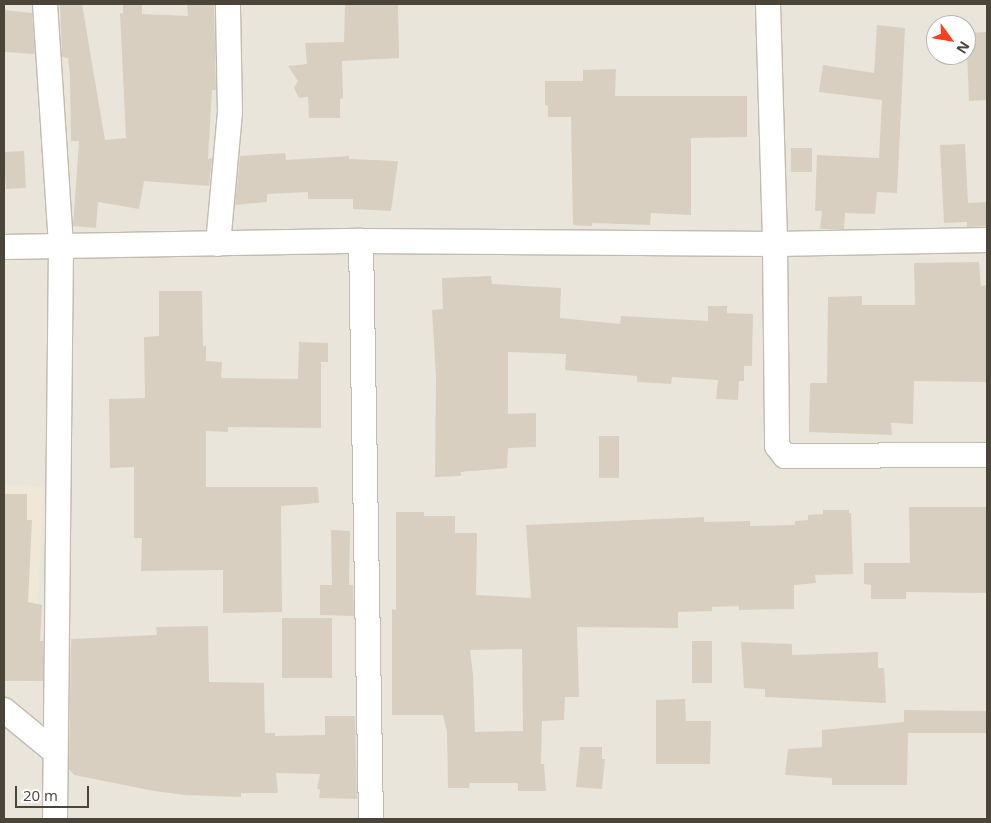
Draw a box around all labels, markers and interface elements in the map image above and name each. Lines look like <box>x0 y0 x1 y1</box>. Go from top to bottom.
north arrow <box>926 15 976 65</box>
text: N <box>952 38 974 58</box>
scale bar <box>18 776 91 808</box>
text: 20 m <box>23 785 58 805</box>

